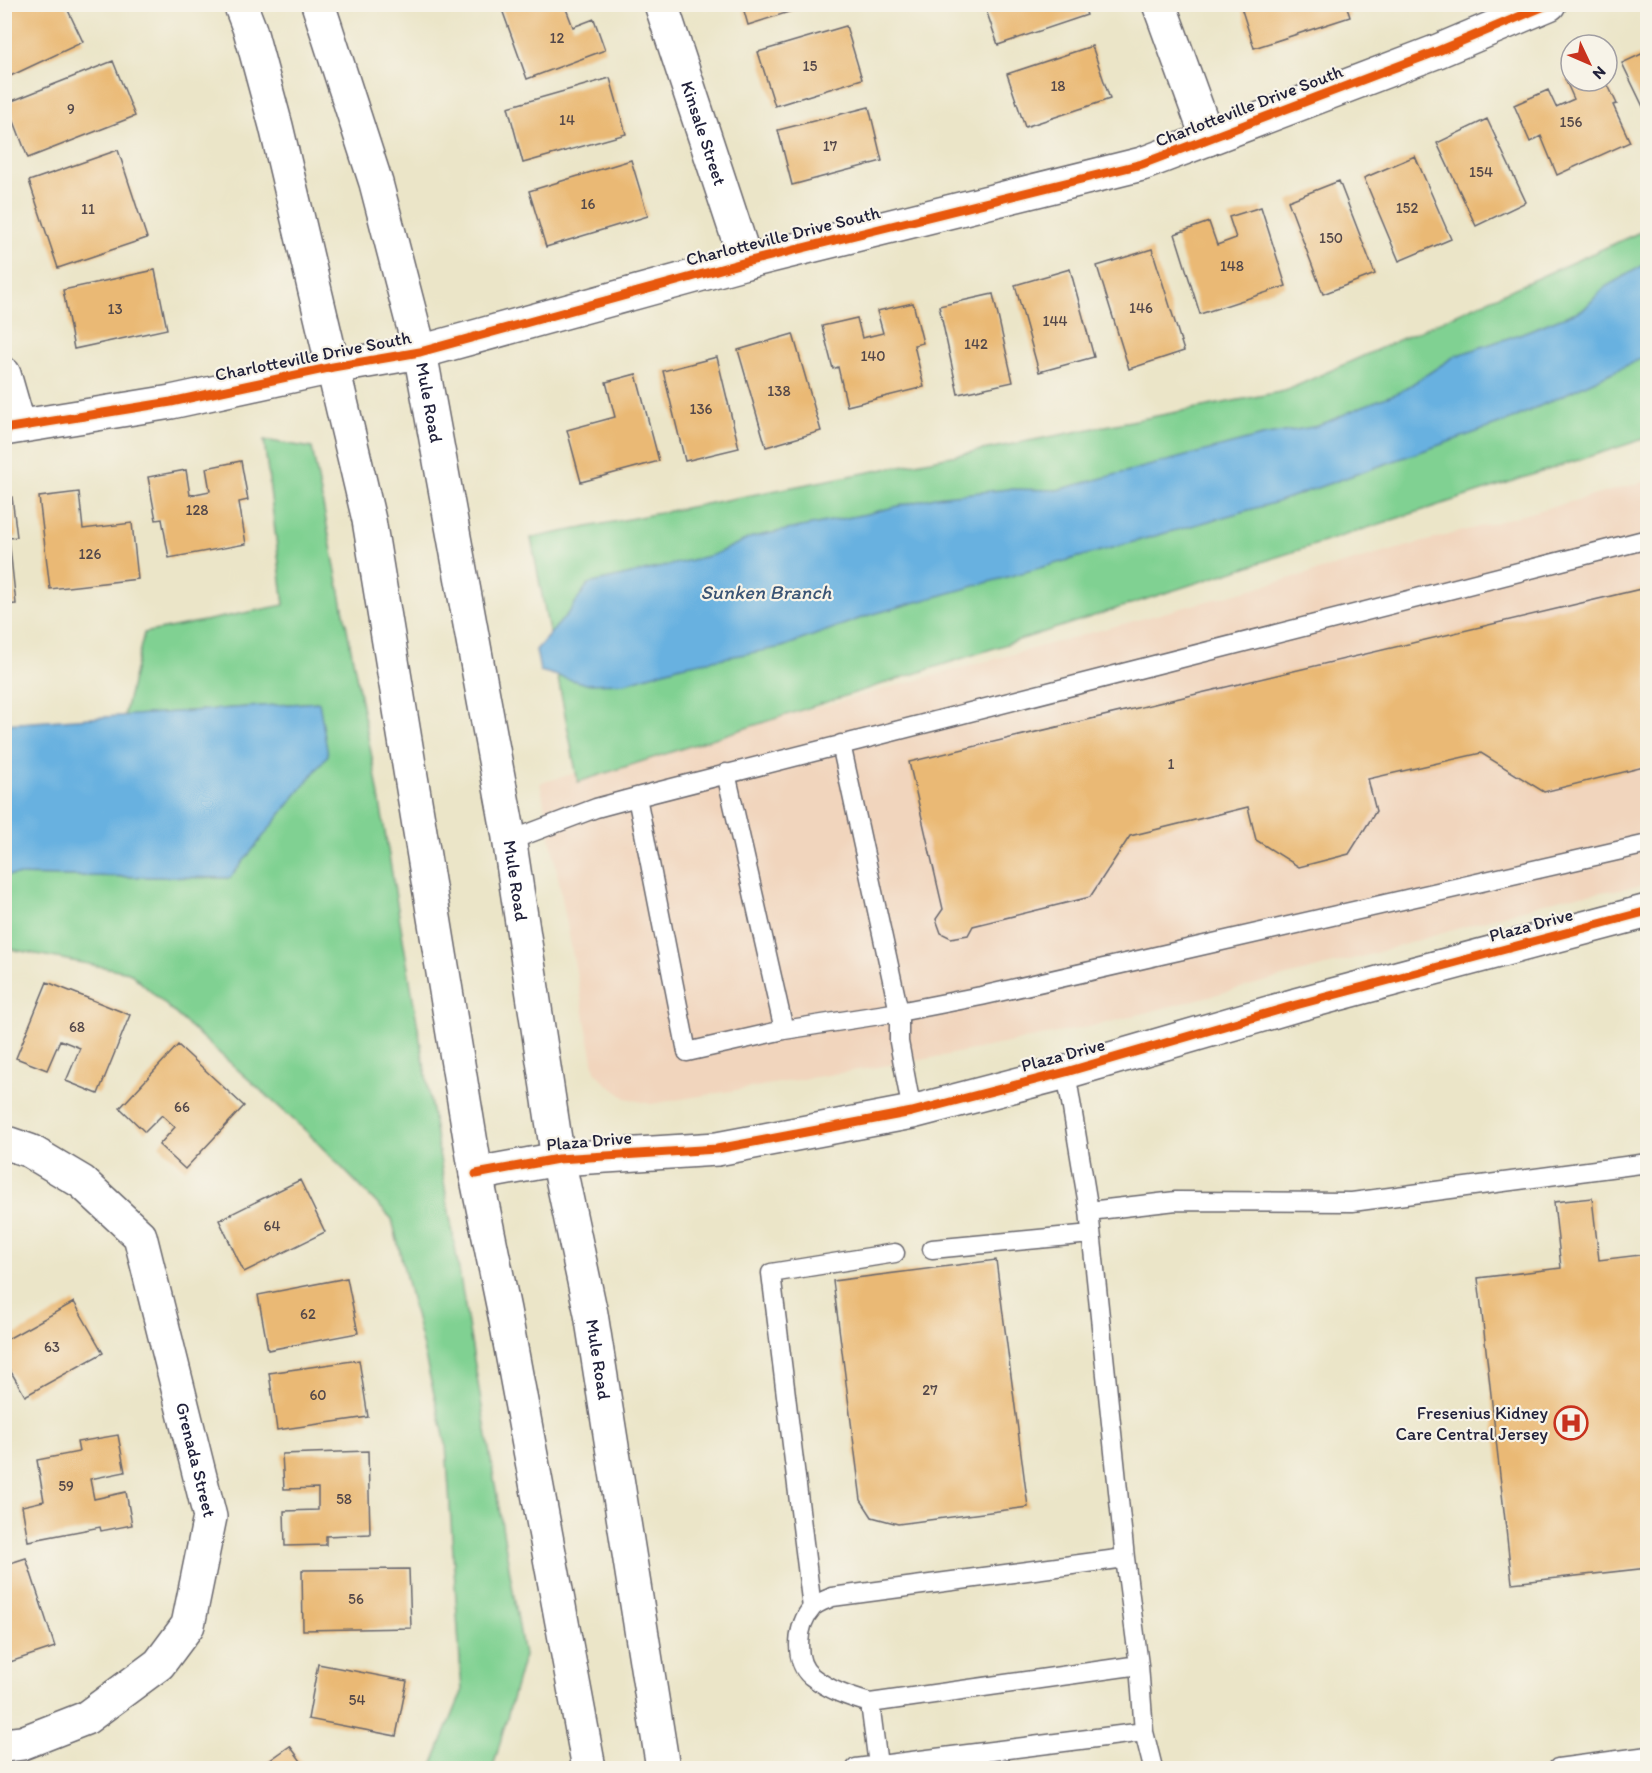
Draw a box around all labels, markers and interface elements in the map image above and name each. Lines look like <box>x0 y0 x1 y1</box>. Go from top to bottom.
house number: 12 <box>550 29 565 47</box>
north arrow <box>1559 33 1619 93</box>
house number: 15 <box>803 57 818 75</box>
street label: Charlotteville Drive South <box>1152 60 1346 152</box>
text: N <box>1589 63 1610 84</box>
house number: 18 <box>1050 77 1066 95</box>
street label: Kinsale Street <box>676 78 731 188</box>
house number: 9 <box>67 100 75 118</box>
house number: 14 <box>559 111 575 129</box>
house number: 156 <box>1560 113 1582 131</box>
house number: 17 <box>823 137 838 155</box>
house number: 154 <box>1469 163 1493 181</box>
house number: 16 <box>581 195 596 213</box>
house number: 152 <box>1396 199 1418 217</box>
house number: 11 <box>81 200 95 218</box>
street label: Charlotteville Drive South <box>684 201 883 271</box>
house number: 150 <box>1319 229 1343 247</box>
house number: 148 <box>1220 257 1244 275</box>
house number: 146 <box>1129 299 1153 317</box>
house number: 13 <box>107 300 123 318</box>
house number: 144 <box>1043 312 1068 330</box>
street label: Charlotteville Drive South <box>213 326 413 386</box>
house number: 142 <box>964 335 988 353</box>
house number: 140 <box>860 347 886 365</box>
street label: Mule Road <box>411 360 447 445</box>
house number: 138 <box>767 382 791 400</box>
house number: 136 <box>689 400 713 418</box>
house number: 128 <box>185 501 209 519</box>
house number: 126 <box>79 545 101 563</box>
water label: Sunken Branch <box>700 580 832 604</box>
house number: 1 <box>1168 755 1175 773</box>
street label: Mule Road <box>499 839 533 923</box>
street label: Plaza Drive <box>1487 903 1575 947</box>
house number: 68 <box>69 1018 85 1036</box>
street label: Plaza Drive <box>1019 1033 1107 1077</box>
house number: 66 <box>174 1098 190 1116</box>
street label: Plaza Drive <box>545 1126 633 1156</box>
house number: 64 <box>264 1217 280 1235</box>
house number: 62 <box>300 1305 316 1323</box>
street label: Mule Road <box>581 1318 615 1402</box>
house number: 63 <box>44 1338 60 1356</box>
house number: 27 <box>922 1381 938 1399</box>
house number: 60 <box>309 1386 327 1404</box>
street label: Grenada Street <box>171 1400 221 1520</box>
place label: Fresenius Kidney Care Central Jersey <box>1395 1402 1549 1445</box>
hospital icon: Fresenius Kidney Care Central Jersey <box>1553 1405 1589 1441</box>
house number: 59 <box>58 1477 74 1495</box>
house number: 58 <box>336 1490 352 1508</box>
house number: 56 <box>348 1590 364 1608</box>
house number: 54 <box>349 1691 365 1709</box>

